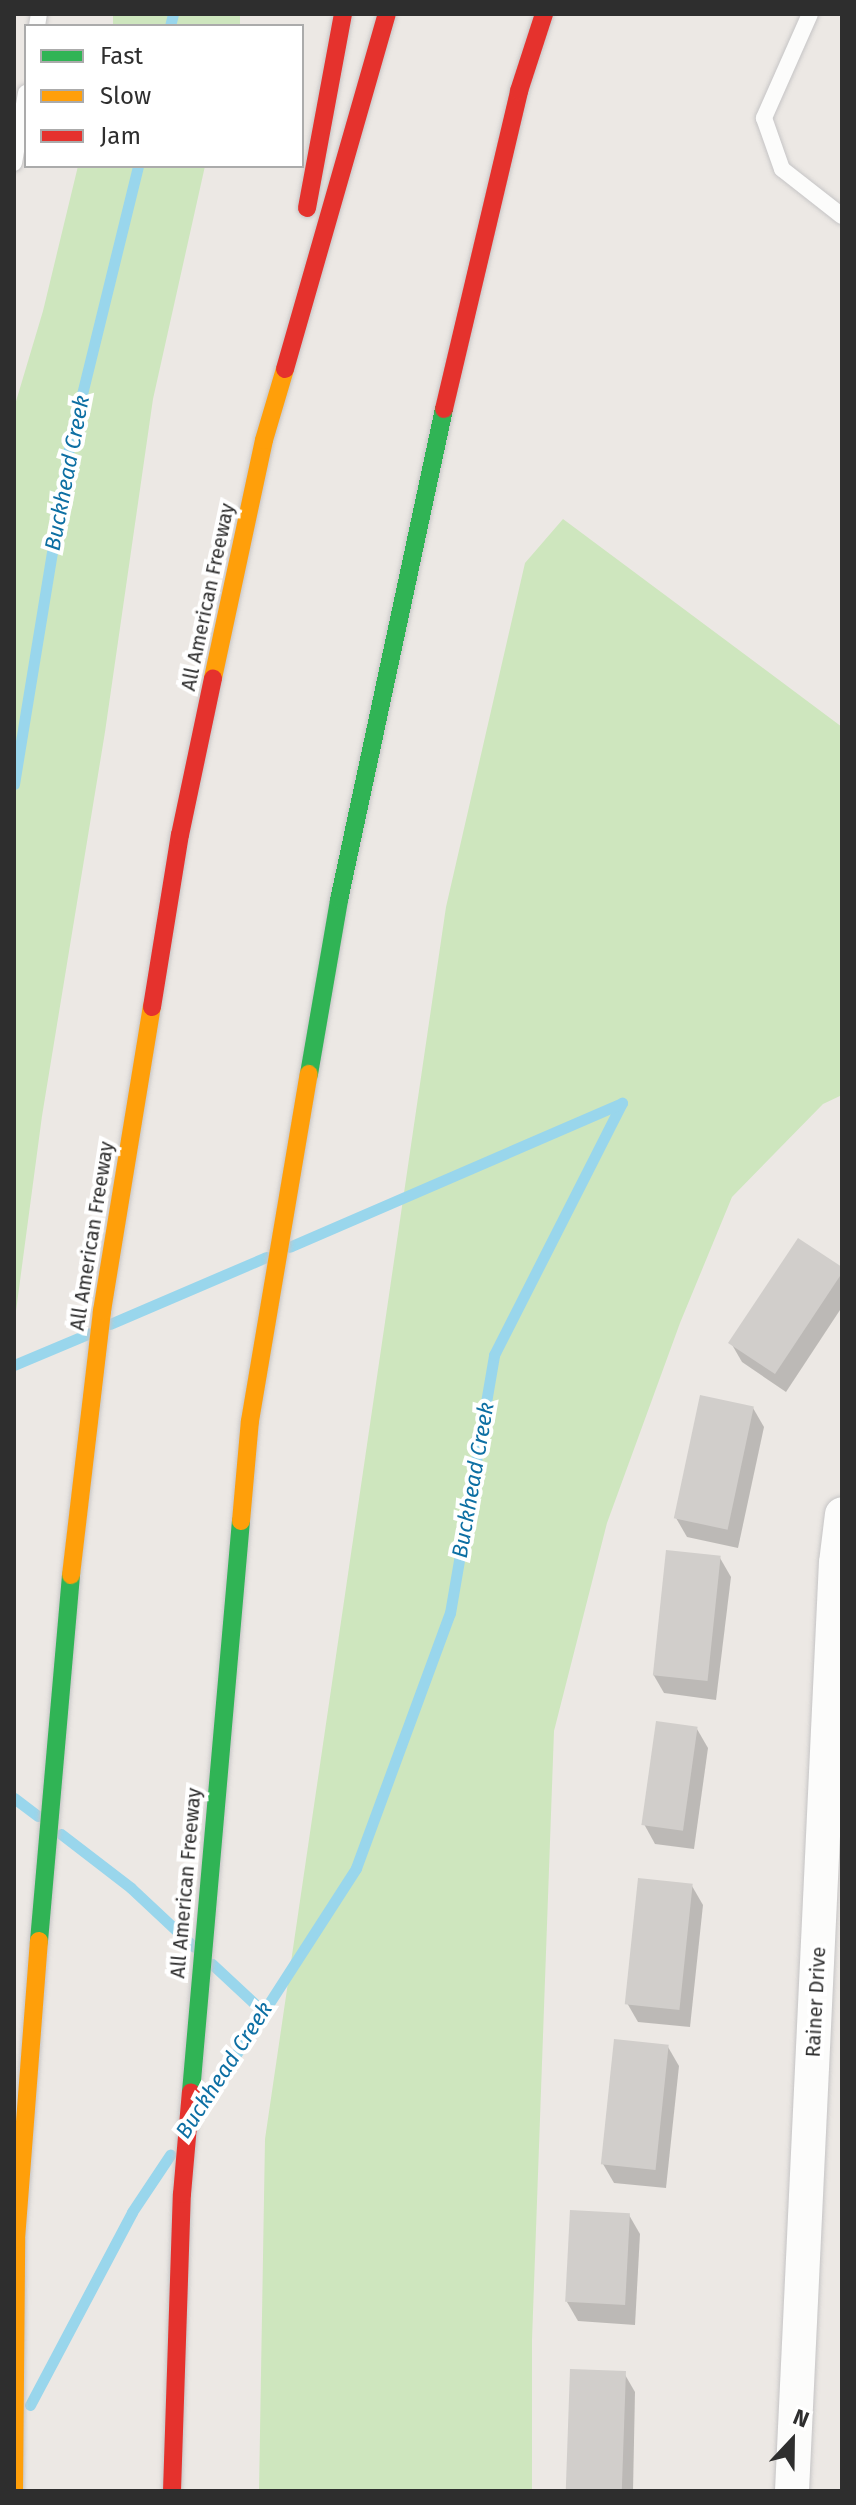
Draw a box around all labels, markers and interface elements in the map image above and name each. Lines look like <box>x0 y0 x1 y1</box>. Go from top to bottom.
legend <box>24 24 304 168</box>
text: Fast <box>100 42 143 70</box>
text: Slow <box>100 82 151 110</box>
text: Jam <box>100 122 141 150</box>
water label: Buckhead Creek <box>39 393 95 553</box>
street label: All American Freeway <box>176 501 240 693</box>
street label: All American Freeway <box>65 1140 119 1332</box>
water label: Buckhead Creek <box>446 1400 500 1560</box>
street label: All American Freeway <box>166 1787 206 1979</box>
street label: Rainer Drive <box>801 1946 831 2058</box>
water label: Buckhead Creek <box>170 1997 278 2143</box>
north arrow <box>752 2401 832 2481</box>
text: N <box>789 2403 813 2434</box>

